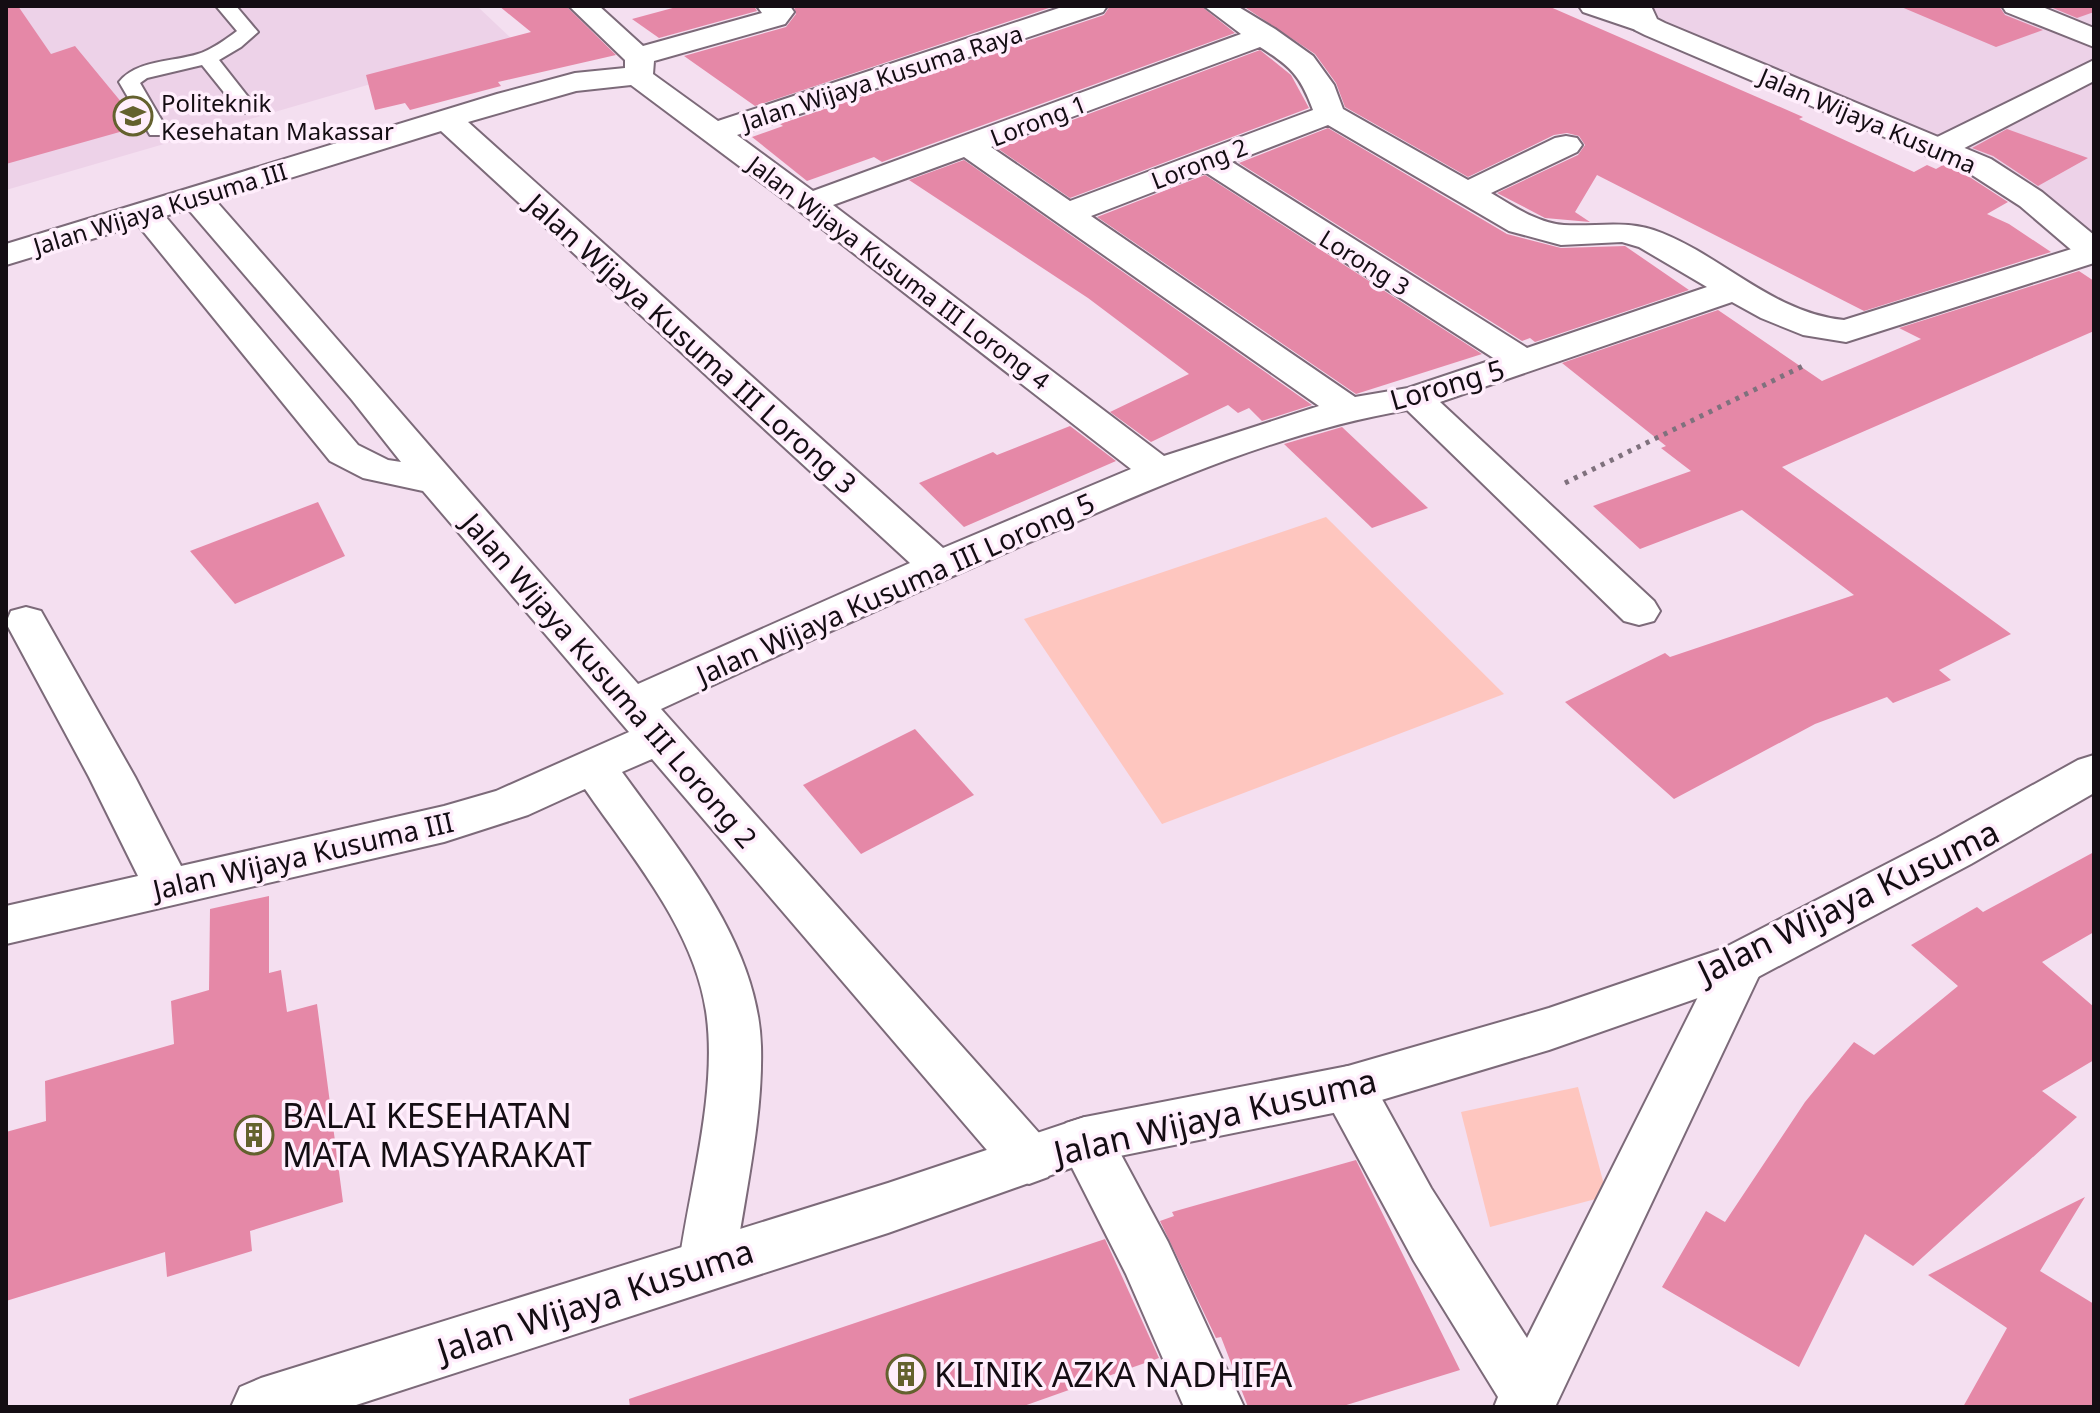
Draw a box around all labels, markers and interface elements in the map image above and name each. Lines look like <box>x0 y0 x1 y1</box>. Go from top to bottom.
street label: Jalan Wijaya Kusuma Raya <box>736 16 1026 139</box>
street label: Jalan Wijaya Kusuma <box>1753 59 1982 181</box>
place label: Politeknik Kesehatan Makassar <box>161 86 394 147</box>
street label: Lorong 1 <box>985 87 1091 153</box>
school or university icon: Politeknik Kesehatan Makassar <box>112 95 154 137</box>
street label: Lorong 2 <box>1146 130 1252 196</box>
street label: Jalan Wijaya Kusuma III Lorong 4 <box>740 146 1057 397</box>
street label: Jalan Wijaya Kusuma III <box>27 154 291 263</box>
street label: Jalan Wijaya Kusuma III Lorong 3 <box>517 182 865 502</box>
street label: Lorong 3 <box>1314 221 1416 303</box>
street label: Lorong 5 <box>1385 350 1509 418</box>
street label: Jalan Wijaya Kusuma III Lorong 5 <box>687 483 1100 694</box>
street label: Jalan Wijaya Kusuma III Lorong 2 <box>452 502 766 855</box>
street label: Jalan Wijaya Kusuma III <box>146 802 457 909</box>
street label: Jalan Wijaya Kusuma <box>1687 808 2006 995</box>
street label: Jalan Wijaya Kusuma <box>1046 1056 1381 1176</box>
place label: BALAI KESEHATAN MATA MASYARAKAT <box>282 1092 592 1177</box>
building icon: BALAI KESEHATAN MATA MASYARAKAT <box>233 1114 275 1156</box>
street label: Jalan Wijaya Kusuma <box>428 1227 759 1374</box>
place label: KLINIK AZKA NADHIFA <box>934 1351 1292 1397</box>
building icon: KLINIK AZKA NADHIFA <box>885 1353 927 1395</box>

